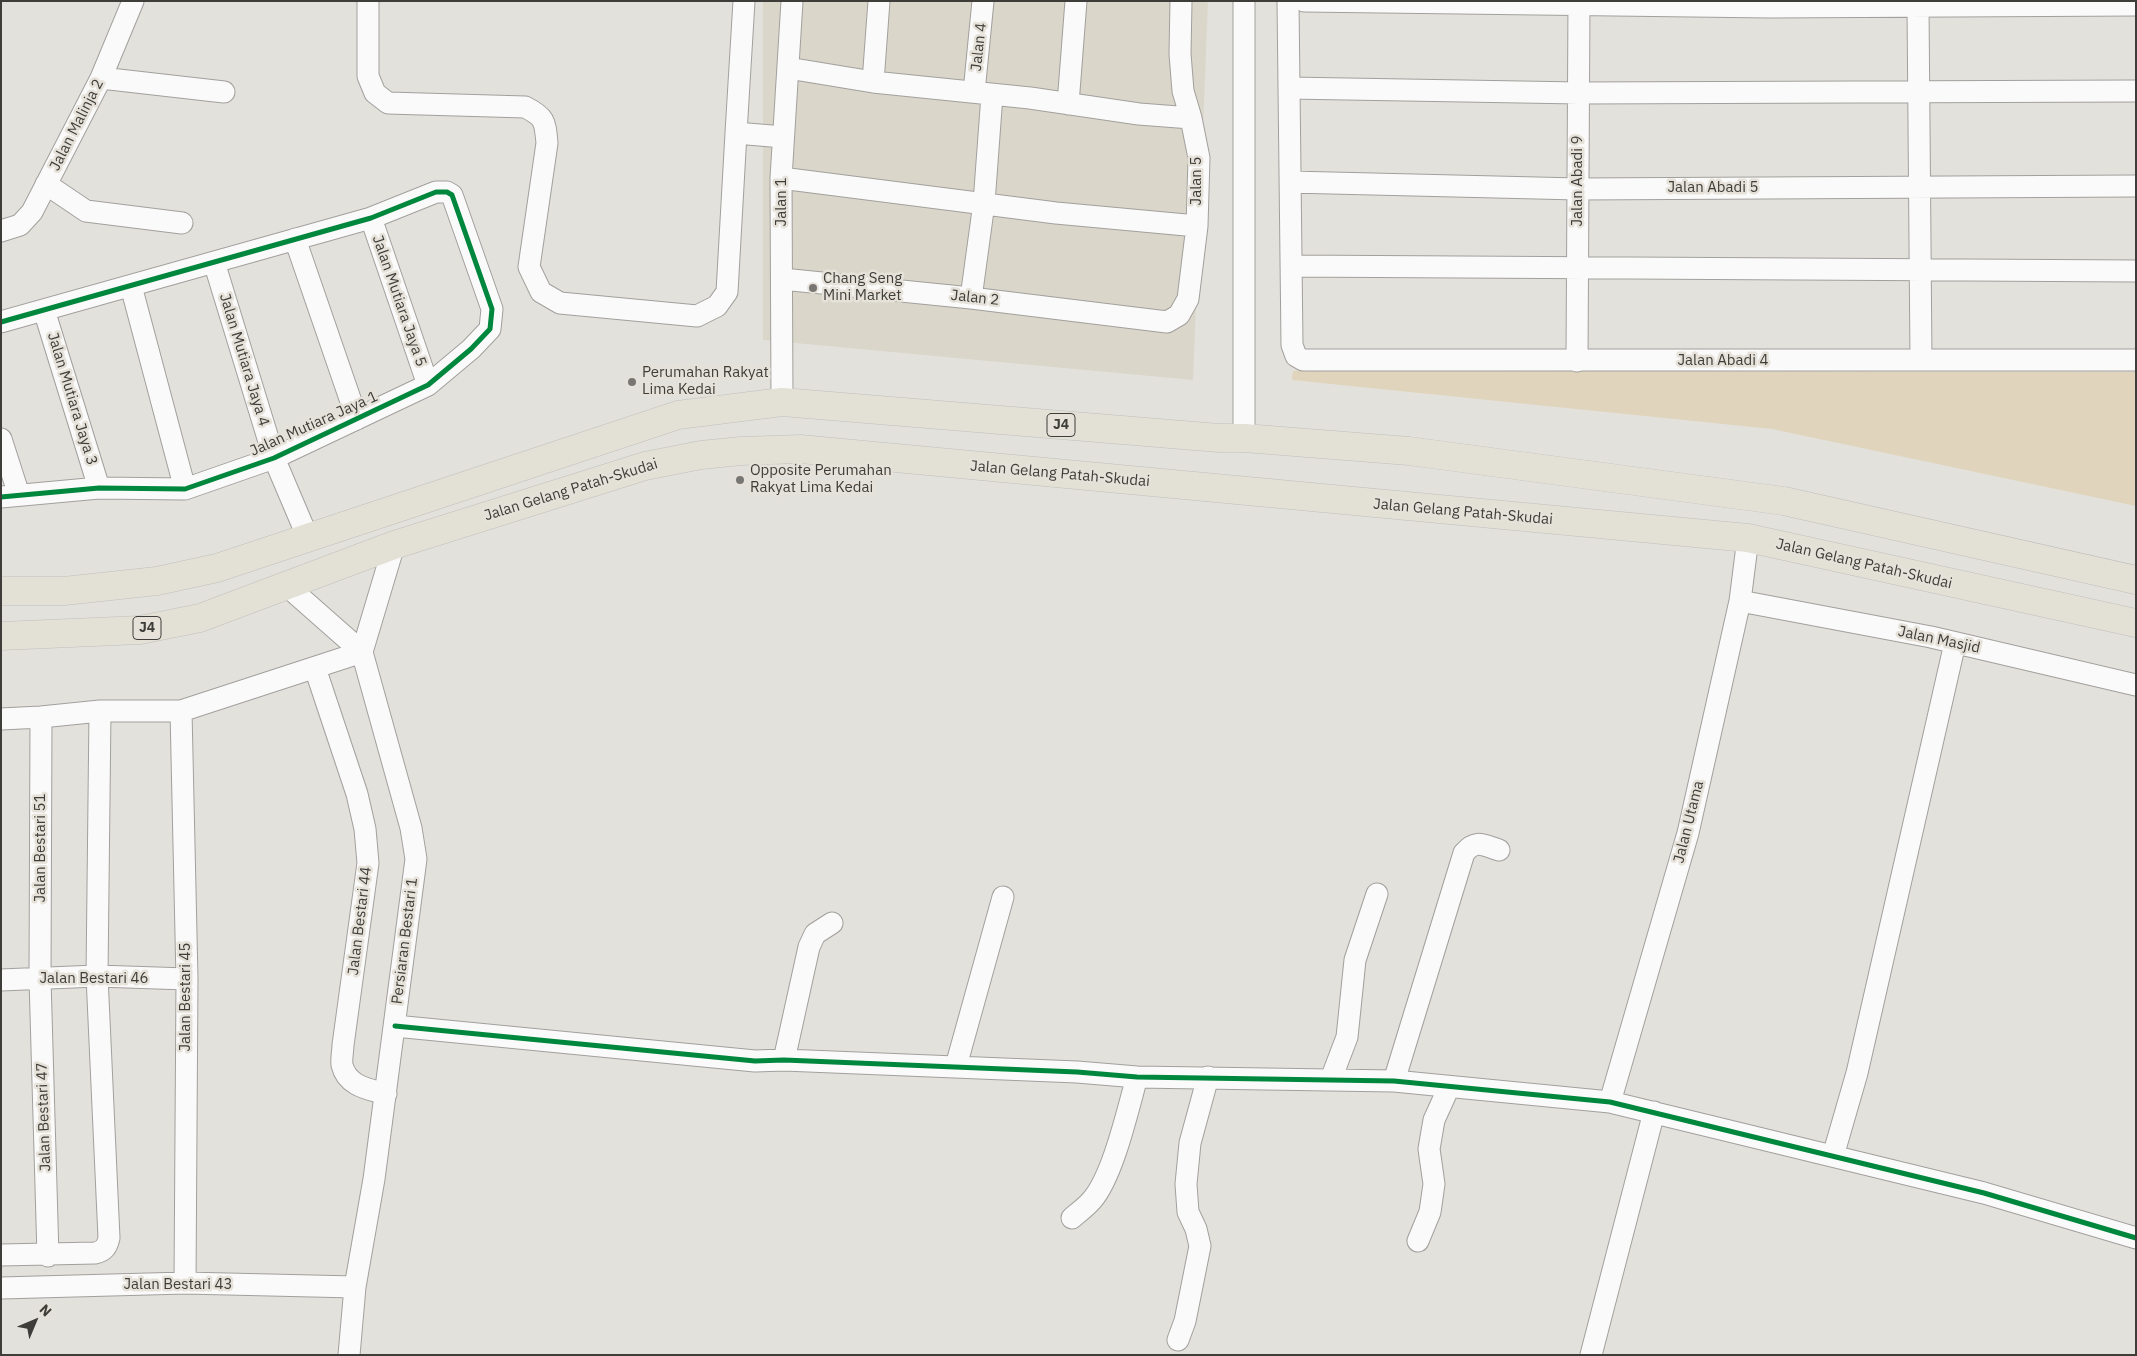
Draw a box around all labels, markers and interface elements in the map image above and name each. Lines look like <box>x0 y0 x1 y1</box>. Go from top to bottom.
street label: Jalan 4 <box>967 22 991 72</box>
street label: Jalan Malinja 2 <box>46 76 108 174</box>
street label: Jalan Abadi 9 <box>1569 135 1587 227</box>
street label: Jalan 5 <box>1188 157 1206 205</box>
street label: Jalan 1 <box>773 178 791 226</box>
street label: Jalan Abadi 5 <box>1667 179 1759 197</box>
street label: Jalan Mutiara Jaya 5 <box>368 233 430 369</box>
place label: Chang Seng Mini Market <box>823 270 902 305</box>
marker: Chang Seng Mini Market <box>807 282 819 294</box>
street label: Jalan 2 <box>950 286 1000 310</box>
street label: Jalan Mutiara Jaya 4 <box>215 291 273 429</box>
street label: Jalan Mutiara Jaya 3 <box>43 330 101 468</box>
street label: Jalan Abadi 4 <box>1677 352 1769 370</box>
place label: Perumahan Rakyat Lima Kedai <box>642 364 769 399</box>
marker: Perumahan Rakyat Lima Kedai <box>626 376 638 388</box>
street label: Jalan Mutiara Jaya 1 <box>247 388 381 460</box>
road number: J4 <box>1047 414 1075 436</box>
street label: Jalan Gelang Patah-Skudai <box>482 455 660 525</box>
street label: Jalan Gelang Patah-Skudai <box>969 457 1151 491</box>
place label: Opposite Perumahan Rakyat Lima Kedai <box>750 462 892 497</box>
marker: Opposite Perumahan Rakyat Lima Kedai <box>734 474 746 486</box>
street label: Jalan Gelang Patah-Skudai <box>1372 495 1554 529</box>
street label: Jalan Gelang Patah-Skudai <box>1774 535 1954 593</box>
road number: J4 <box>133 616 161 640</box>
street label: Jalan Masjid <box>1896 623 1982 657</box>
street label: Jalan Utama <box>1670 779 1708 865</box>
street label: Jalan Bestari 51 <box>32 793 50 903</box>
street label: Jalan Bestari 44 <box>344 866 376 976</box>
street label: Persiaran Bestari 1 <box>388 877 422 1005</box>
street label: Jalan Bestari 45 <box>177 942 195 1052</box>
street label: Jalan Bestari 46 <box>39 970 149 988</box>
street label: Jalan Bestari 47 <box>33 1062 55 1172</box>
street label: Jalan Bestari 43 <box>123 1276 233 1294</box>
north arrow <box>10 1296 60 1346</box>
text: N <box>36 1300 56 1320</box>

